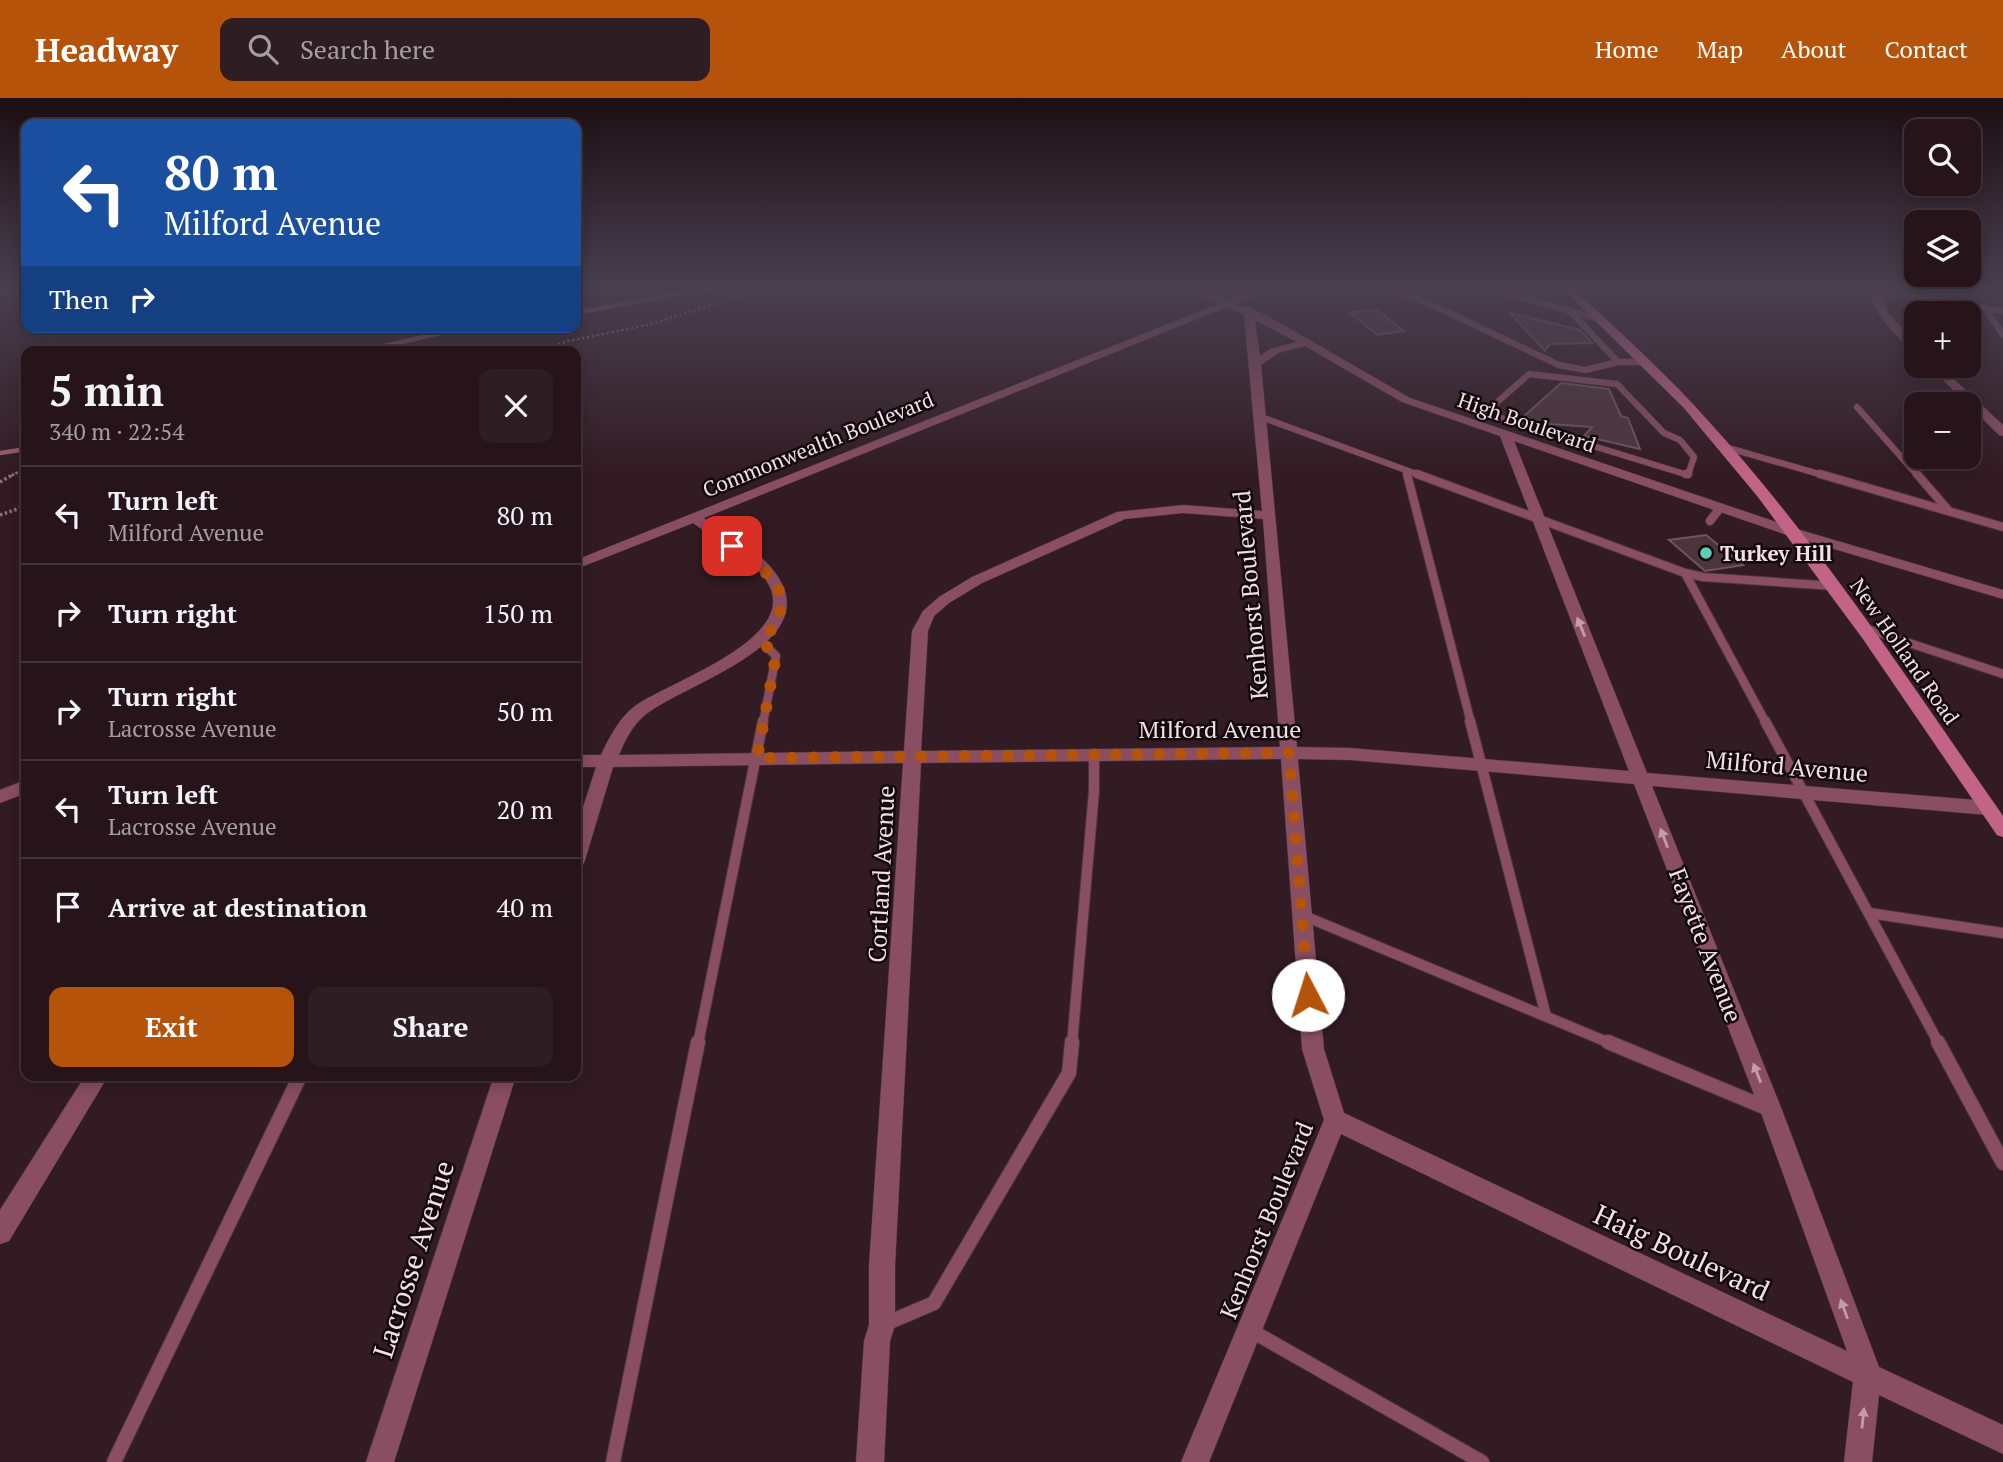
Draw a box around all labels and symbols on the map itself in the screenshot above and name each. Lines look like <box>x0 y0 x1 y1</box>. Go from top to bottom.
street label: Commonwealth Boulevard <box>698 385 938 503</box>
street label: High Boulevard <box>1454 385 1600 459</box>
street label: Kenhorst Boulevard <box>1225 489 1275 701</box>
pin <box>702 516 762 576</box>
place label: Turkey Hill <box>1720 539 1832 567</box>
marker: Turkey Hill <box>1698 545 1714 561</box>
street label: New Holland Road <box>1844 572 1966 730</box>
one-way arrow <box>1575 616 1586 637</box>
street label: Milford Avenue <box>1139 713 1301 745</box>
street label: Milford Avenue <box>1705 743 1869 789</box>
street label: Cortland Avenue <box>860 785 902 963</box>
one-way arrow <box>1659 828 1670 849</box>
street label: Fayette Avenue <box>1662 863 1750 1027</box>
position arrow <box>1271 958 1345 1032</box>
one-way arrow <box>1751 1062 1762 1083</box>
street label: Kenhorst Boulevard <box>1212 1117 1320 1323</box>
street label: Lacrosse Avenue <box>364 1156 462 1362</box>
street label: Haig Boulevard <box>1588 1195 1776 1309</box>
one-way arrow <box>1839 1299 1850 1320</box>
one-way arrow <box>1858 1406 1869 1428</box>

